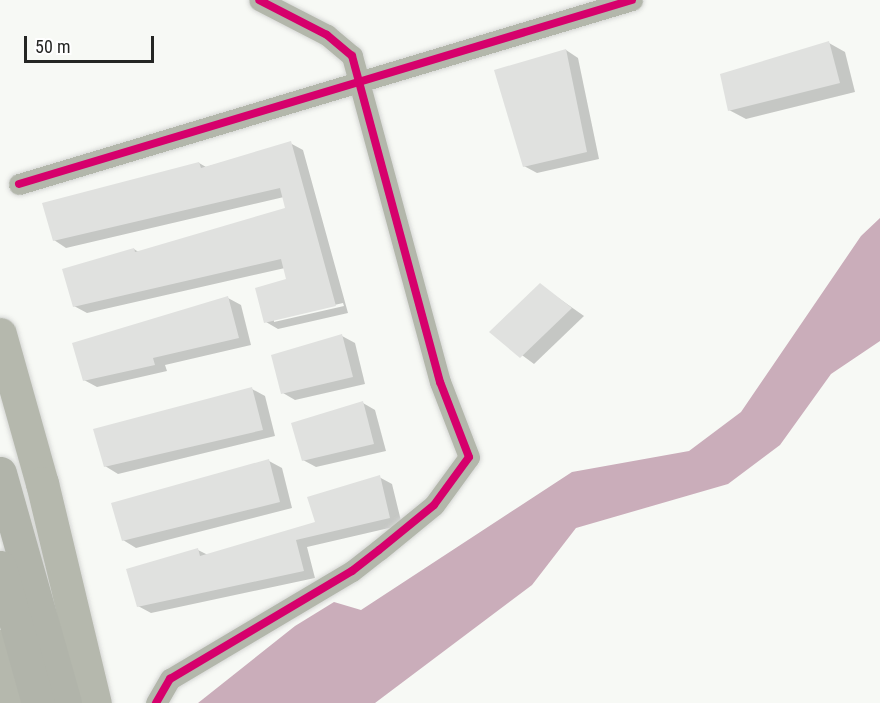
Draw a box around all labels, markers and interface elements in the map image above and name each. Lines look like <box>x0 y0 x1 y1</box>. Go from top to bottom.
scale bar <box>27 24 158 62</box>
text: 50 m <box>35 36 70 57</box>

